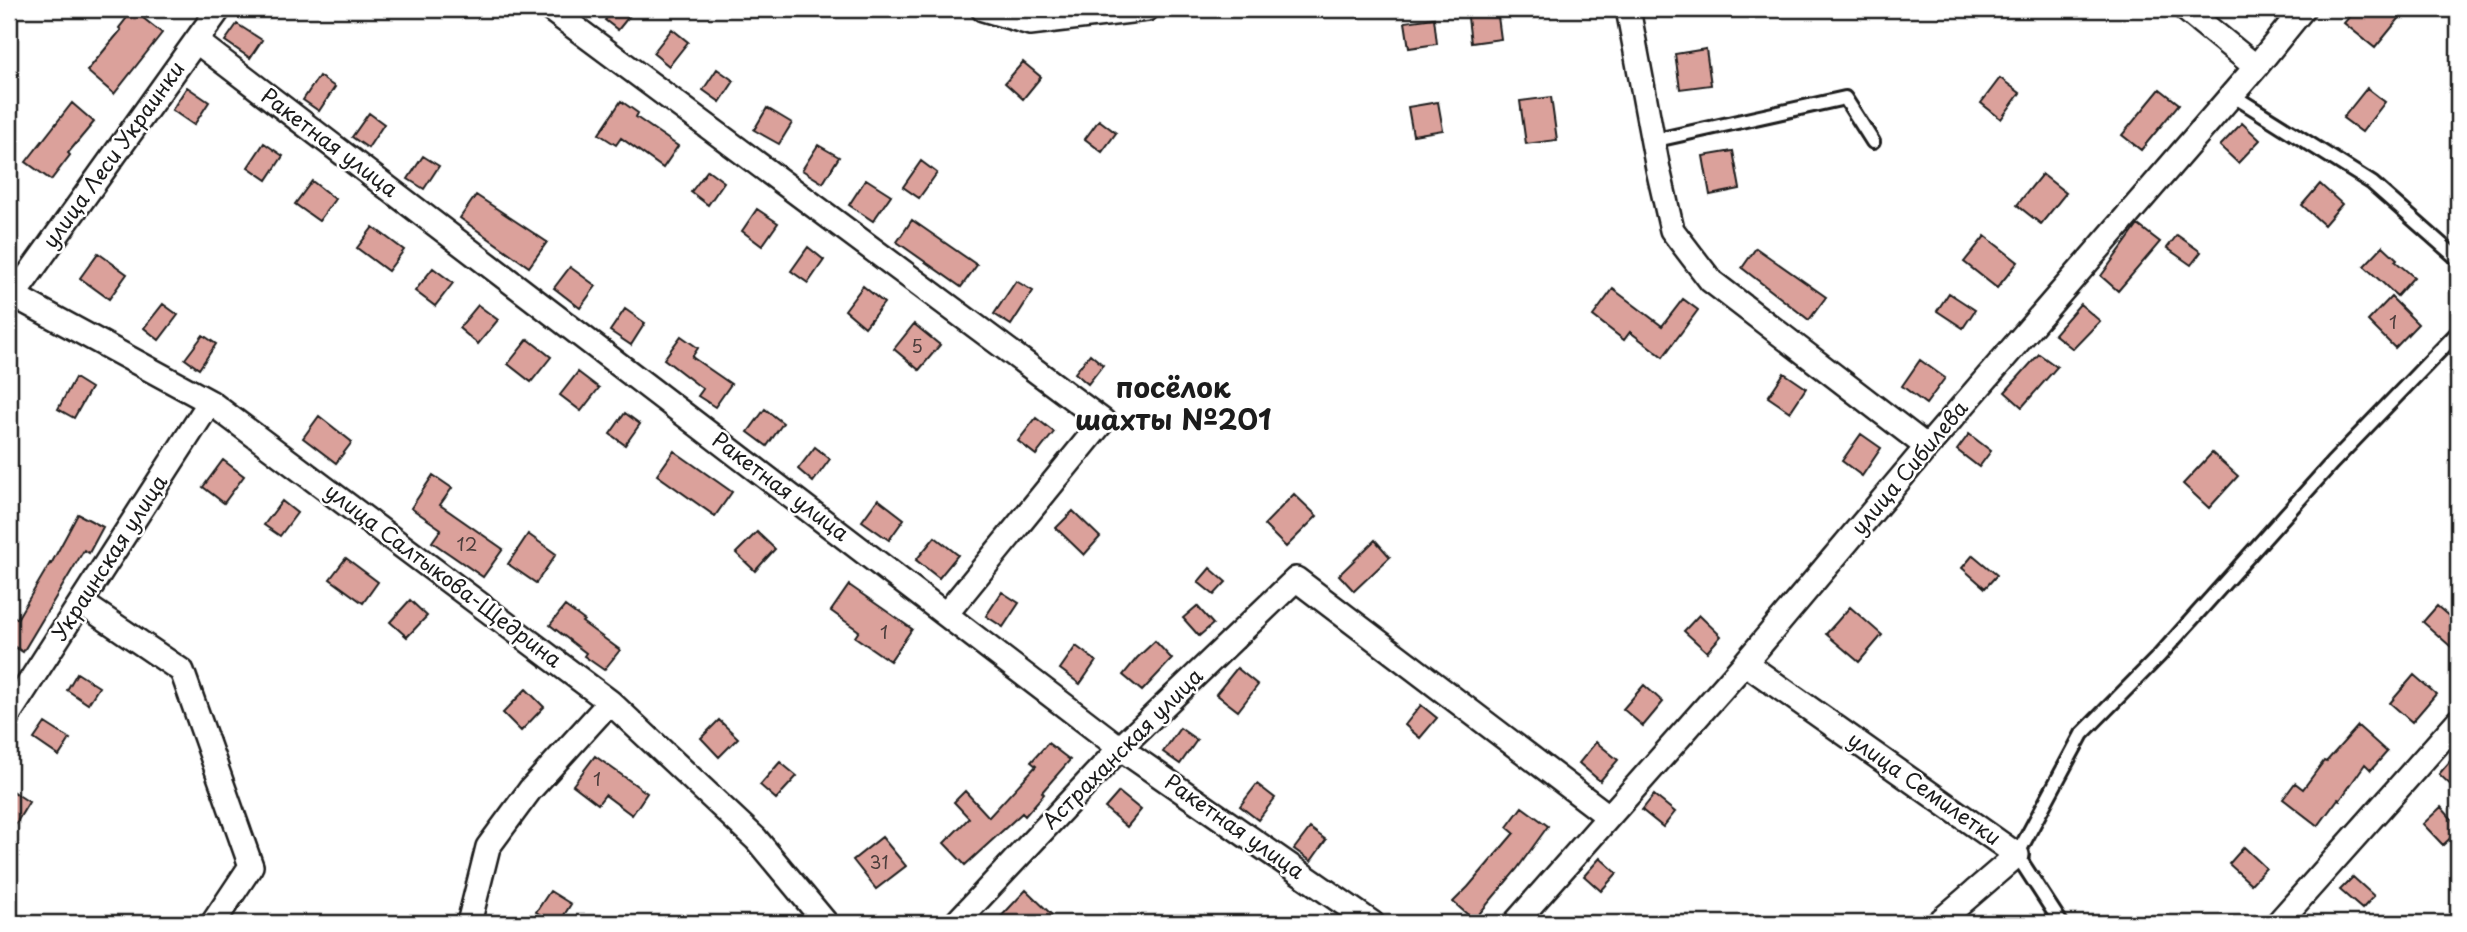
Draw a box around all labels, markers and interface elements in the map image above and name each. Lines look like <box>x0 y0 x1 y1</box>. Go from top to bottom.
street label: улица Леси Украинки <box>33 54 191 254</box>
street label: Ракетная улица <box>255 79 406 204</box>
house number: 1 <box>2389 308 2397 335</box>
house number: 5 <box>911 332 923 359</box>
district label: посёлок шахты №201 <box>1075 365 1271 440</box>
street label: улица Сибилева <box>1842 392 1974 541</box>
street label: Ракетная улица <box>706 423 857 548</box>
street label: Украинская улица <box>42 467 175 646</box>
street label: улица Салтыкова-Щедрина <box>319 474 570 675</box>
house number: 12 <box>457 530 477 557</box>
house number: 1 <box>880 618 888 645</box>
street label: Астраханская улица <box>1034 659 1210 835</box>
street label: улица Семилетки <box>1842 722 2008 852</box>
house number: 1 <box>593 765 601 792</box>
street label: Ракетная улица <box>1158 765 1313 886</box>
house number: 31 <box>870 848 888 875</box>

